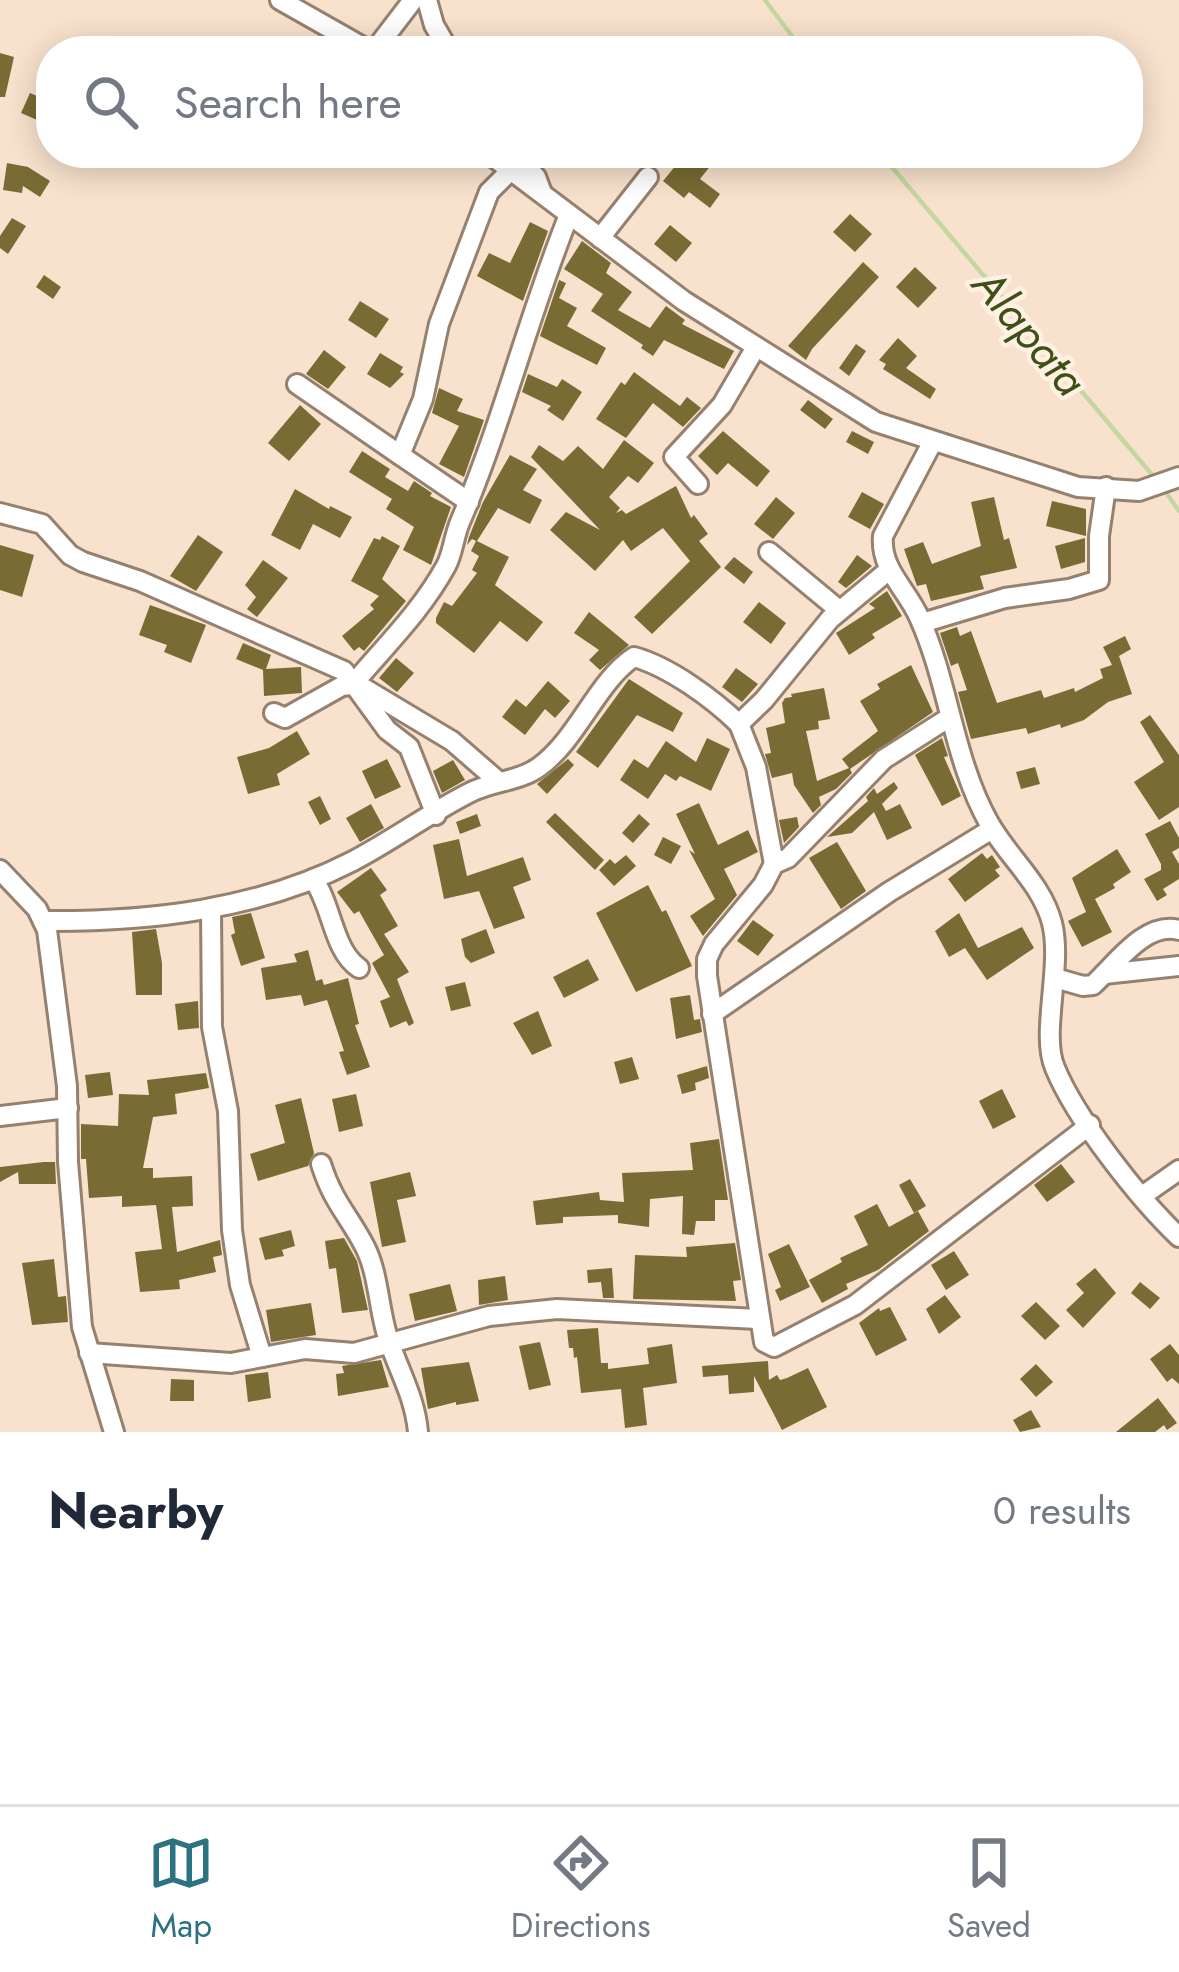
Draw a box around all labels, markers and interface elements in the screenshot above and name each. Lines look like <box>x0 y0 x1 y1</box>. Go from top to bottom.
search box <box>36 36 1143 168</box>
icon: search <box>78 69 144 135</box>
text: Search here <box>174 70 402 135</box>
water label: Alapata <box>956 253 1102 410</box>
text: Nearby <box>48 1473 223 1547</box>
text: 0 results <box>993 1482 1131 1539</box>
tab: Map <box>148 1830 214 1949</box>
tab: Directions <box>511 1830 651 1949</box>
tab: Saved <box>947 1830 1031 1949</box>

